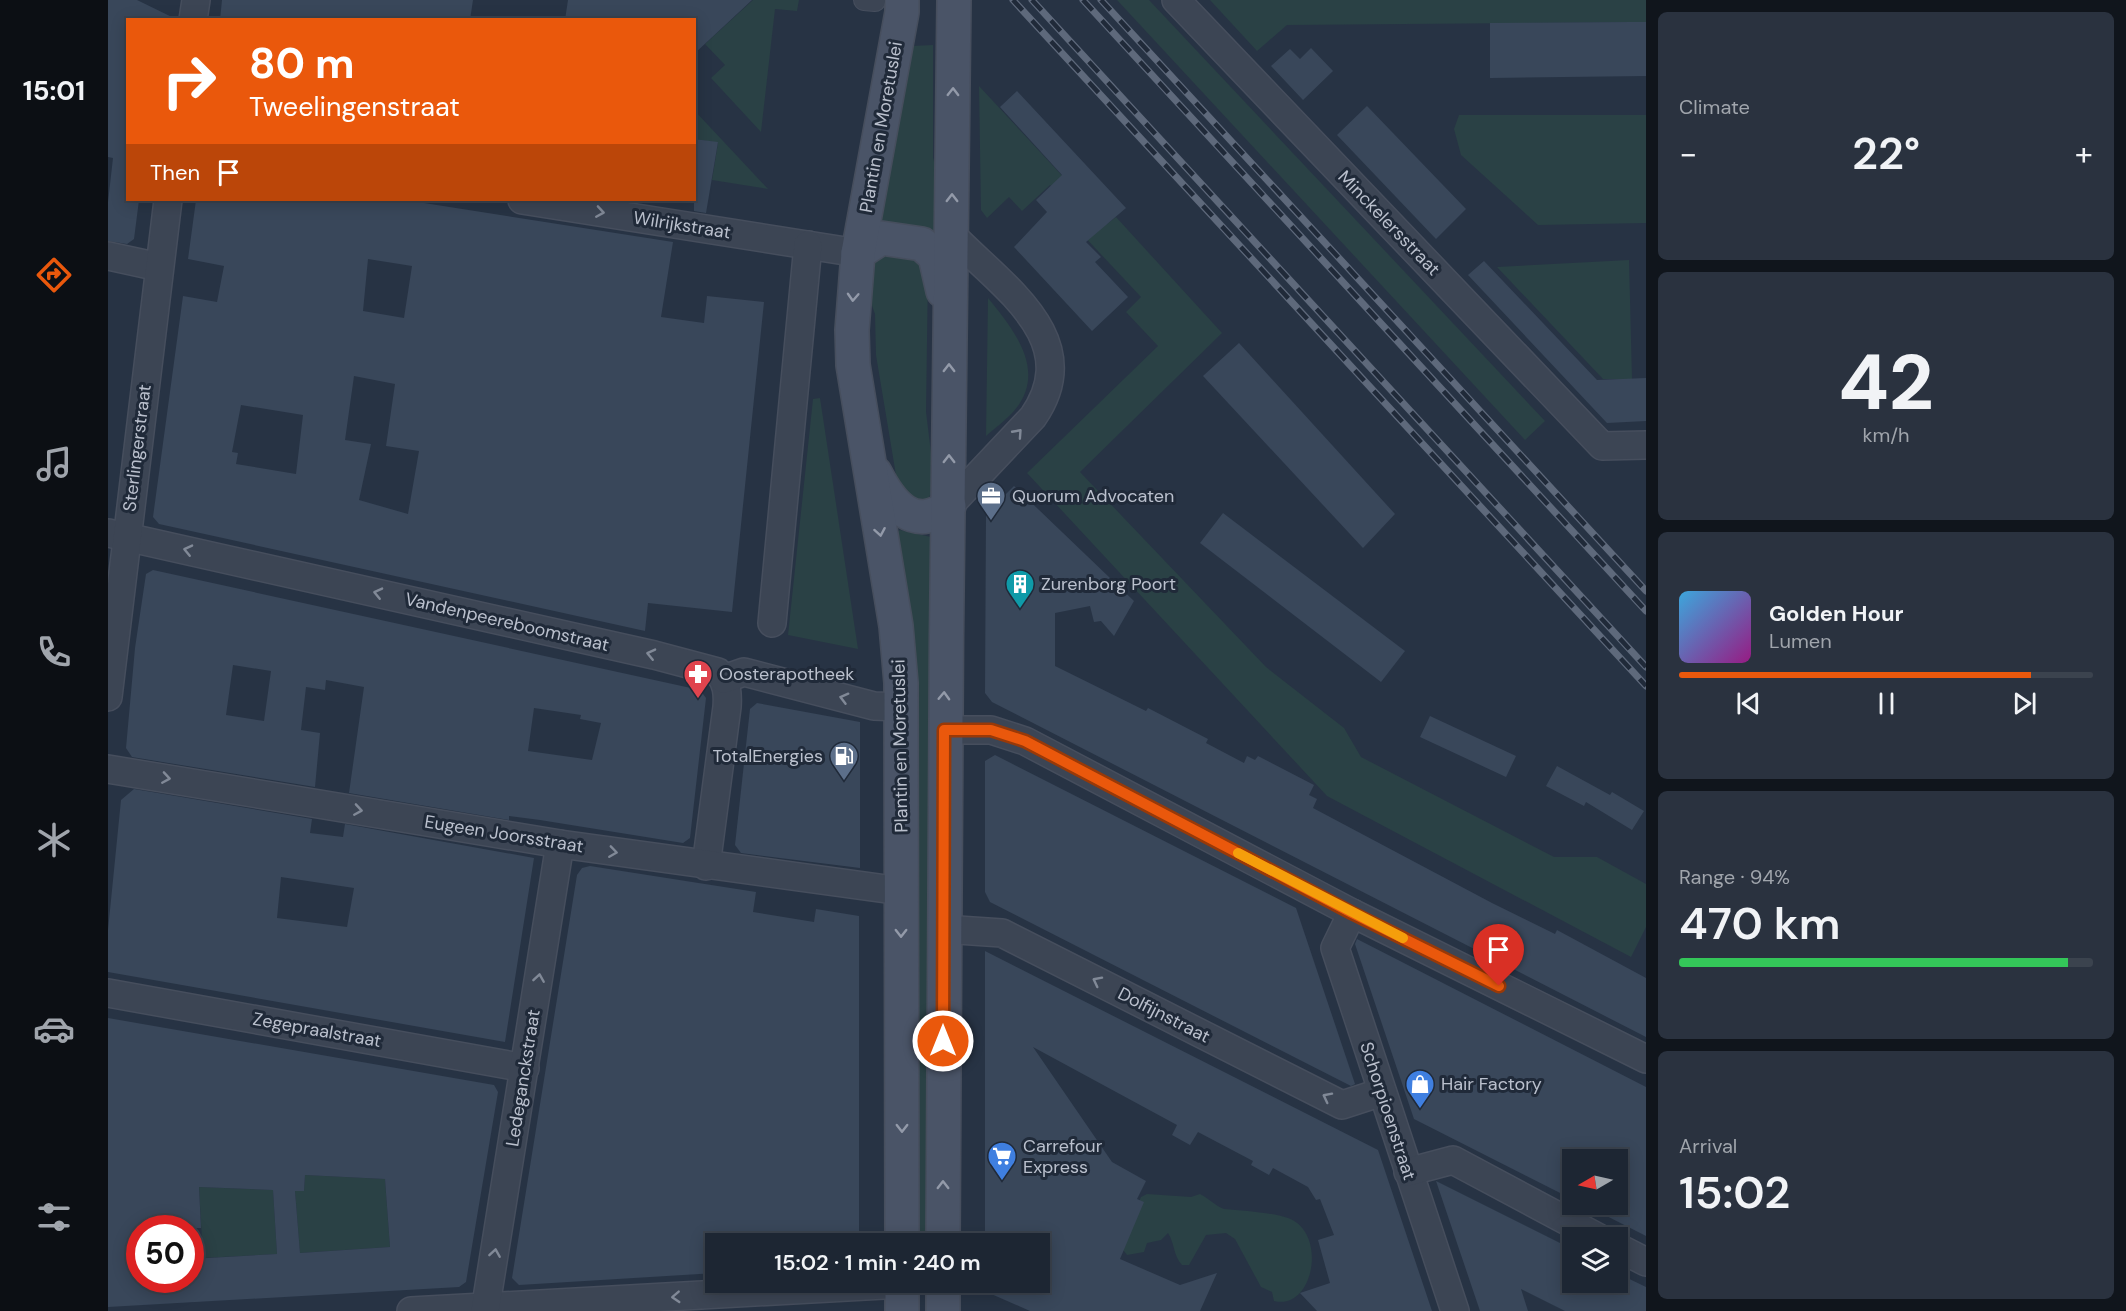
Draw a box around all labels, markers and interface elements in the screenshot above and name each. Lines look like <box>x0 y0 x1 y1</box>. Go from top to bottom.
text: 80 m <box>249 36 355 91</box>
street label: Plantin en Moretuslei <box>854 40 908 214</box>
icon: right <box>150 42 228 120</box>
text: 15:01 <box>23 73 85 108</box>
one-way arrow <box>946 88 959 97</box>
text: Tweelingenstraat <box>249 89 460 124</box>
text: Climate <box>1679 94 1750 120</box>
text: 22° <box>1852 124 1920 183</box>
text: − <box>1679 132 1697 175</box>
text: + <box>2075 132 2093 175</box>
icon: arrive <box>212 156 245 189</box>
text: Then <box>150 158 200 187</box>
street label: Minckelersstraat <box>1333 165 1445 281</box>
one-way arrow <box>946 193 958 202</box>
one-way arrow <box>595 205 605 218</box>
street label: Wilrijkstraat <box>632 205 732 245</box>
icon: directions <box>33 254 75 296</box>
one-way arrow <box>847 293 860 302</box>
text: 42 <box>1838 332 1934 433</box>
one-way arrow <box>943 364 955 373</box>
street label: Sterlingerstraat <box>117 383 157 513</box>
text: km/h <box>1862 422 1910 448</box>
one-way arrow <box>1011 429 1022 440</box>
icon: music <box>33 443 75 485</box>
one-way arrow <box>943 455 955 464</box>
office icon: Quorum Advocaten <box>975 480 1007 522</box>
place label: Quorum Advocaten <box>1012 484 1174 508</box>
one-way arrow <box>873 527 886 537</box>
one-way arrow <box>183 545 193 558</box>
building icon: Zurenborg Poort <box>1004 568 1036 610</box>
place label: Zurenborg Poort <box>1041 572 1176 596</box>
one-way arrow <box>374 587 384 600</box>
street label: Vandenpeereboomstraat <box>403 587 611 657</box>
text: Golden Hour <box>1769 599 1904 628</box>
text: Lumen <box>1769 628 1832 654</box>
icon: phone <box>33 631 75 673</box>
one-way arrow <box>646 649 656 662</box>
pharmacy icon: Oosterapotheek <box>682 658 714 700</box>
street label: Plantin en Moretuslei <box>886 659 914 833</box>
place label: Oosterapotheek <box>719 662 854 686</box>
icon: previous <box>1732 687 1765 720</box>
icon: pause <box>1870 687 1903 720</box>
icon: next <box>2008 687 2041 720</box>
one-way arrow <box>938 692 950 701</box>
one-way arrow <box>839 693 849 706</box>
fuel station icon: TotalEnergies <box>828 740 860 782</box>
place label: TotalEnergies <box>713 744 823 768</box>
one-way arrow <box>160 771 170 784</box>
one-way arrow <box>353 804 363 816</box>
street label: Eugeen Joorsstraat <box>423 810 585 858</box>
icon: climate <box>33 819 75 861</box>
one-way arrow <box>608 845 617 857</box>
text: Range · 94% <box>1679 864 1790 890</box>
text: 470 km <box>1679 894 1841 953</box>
pin <box>1473 924 1524 986</box>
one-way arrow <box>895 929 907 938</box>
icon: arrive <box>1482 933 1515 966</box>
one-way arrow <box>533 973 545 983</box>
one-way arrow <box>1092 977 1103 988</box>
street label: Dolfijnstraat <box>1114 981 1214 1049</box>
street label: Zegepraalstraat <box>251 1007 383 1053</box>
icon: car <box>33 1008 75 1050</box>
street label: Ledeganckstraat <box>500 1008 546 1148</box>
position arrow <box>911 1009 975 1073</box>
street label: Schorpioenstraat <box>1354 1039 1422 1183</box>
shop icon: Hair Factory <box>1404 1068 1436 1110</box>
place label: Hair Factory <box>1441 1072 1542 1096</box>
one-way arrow <box>1323 1093 1333 1104</box>
one-way arrow <box>896 1124 908 1133</box>
text: Arrival <box>1679 1133 1737 1159</box>
place label: Carrefour Express <box>1023 1134 1103 1179</box>
supermarket icon: Carrefour Express <box>986 1140 1018 1182</box>
north arrow <box>1562 1149 1628 1215</box>
map controls <box>1562 1149 1628 1293</box>
text: 15:02 <box>1679 1163 1790 1222</box>
one-way arrow <box>937 1181 949 1190</box>
icon: filters <box>33 1196 75 1238</box>
speed limit sign: 50 <box>126 1215 204 1293</box>
button: layers <box>1562 1227 1628 1293</box>
text: 15:02 · 1 min · 240 m <box>774 1248 981 1277</box>
one-way arrow <box>488 1249 500 1258</box>
one-way arrow <box>671 1290 680 1303</box>

